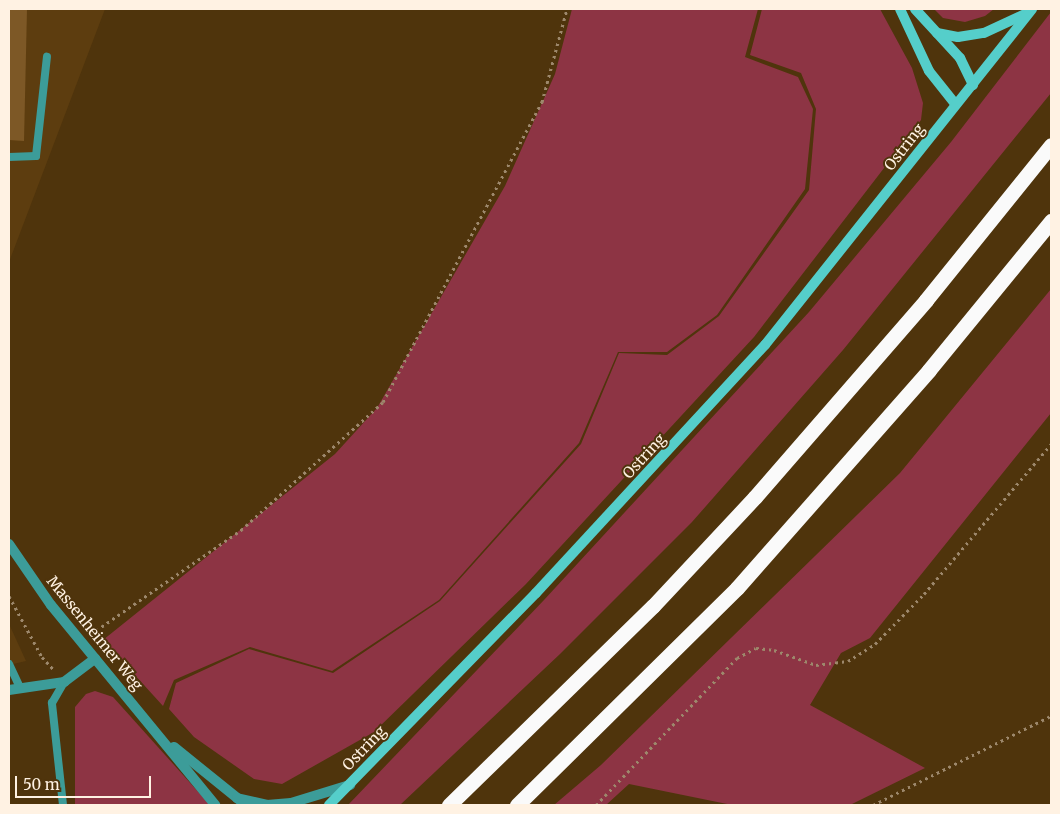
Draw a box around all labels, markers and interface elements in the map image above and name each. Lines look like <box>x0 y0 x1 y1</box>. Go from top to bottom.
street label: Ostring <box>880 120 928 174</box>
street label: Ostring <box>619 430 669 482</box>
street label: Massenheimer Weg <box>43 572 147 694</box>
street label: Ostring <box>339 722 389 774</box>
scale bar <box>18 766 154 798</box>
text: 50 m <box>23 775 60 794</box>

